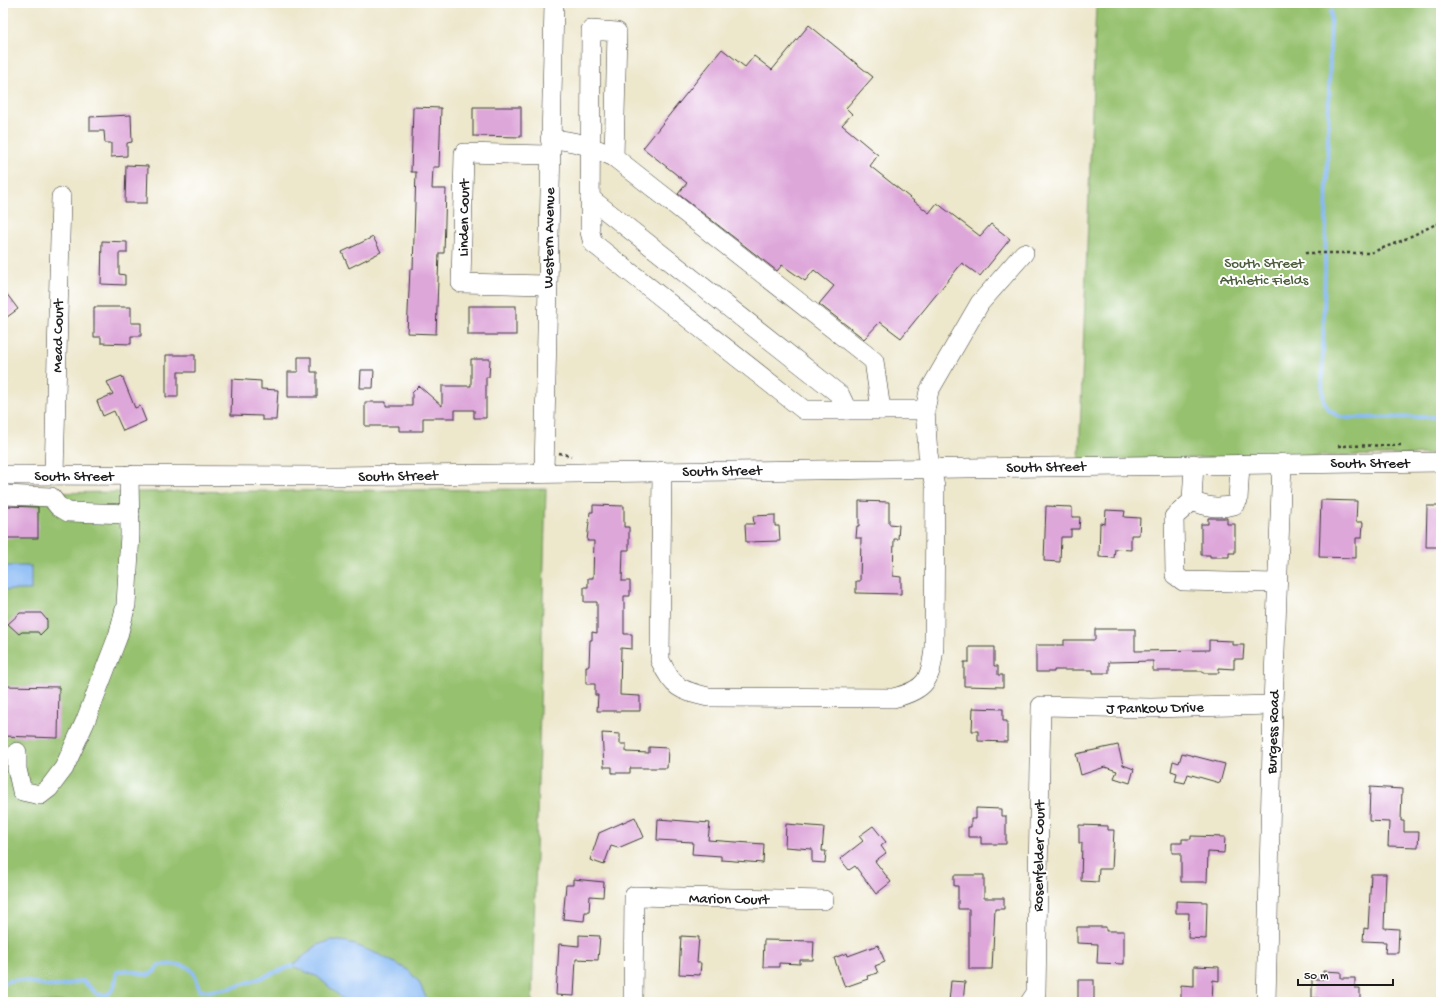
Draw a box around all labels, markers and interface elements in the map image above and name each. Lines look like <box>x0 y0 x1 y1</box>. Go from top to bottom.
street label: Linden Court <box>455 177 475 257</box>
street label: Western Avenue <box>540 187 560 289</box>
park label: South Street Athletic Fields <box>1220 255 1309 290</box>
street label: Mead Court <box>49 297 69 373</box>
street label: South Street <box>1330 455 1412 473</box>
street label: South Street <box>1006 458 1088 478</box>
street label: South Street <box>682 462 764 482</box>
street label: South Street <box>358 467 440 487</box>
street label: South Street <box>34 468 116 486</box>
street label: Burgess Road <box>1264 689 1284 775</box>
street label: J Pankow Drive <box>1106 699 1204 719</box>
street label: Rosenfelder Court <box>1030 798 1050 912</box>
street label: Marion Court <box>689 890 771 910</box>
scale bar <box>1298 961 1393 987</box>
text: 50 m <box>1304 970 1329 984</box>

